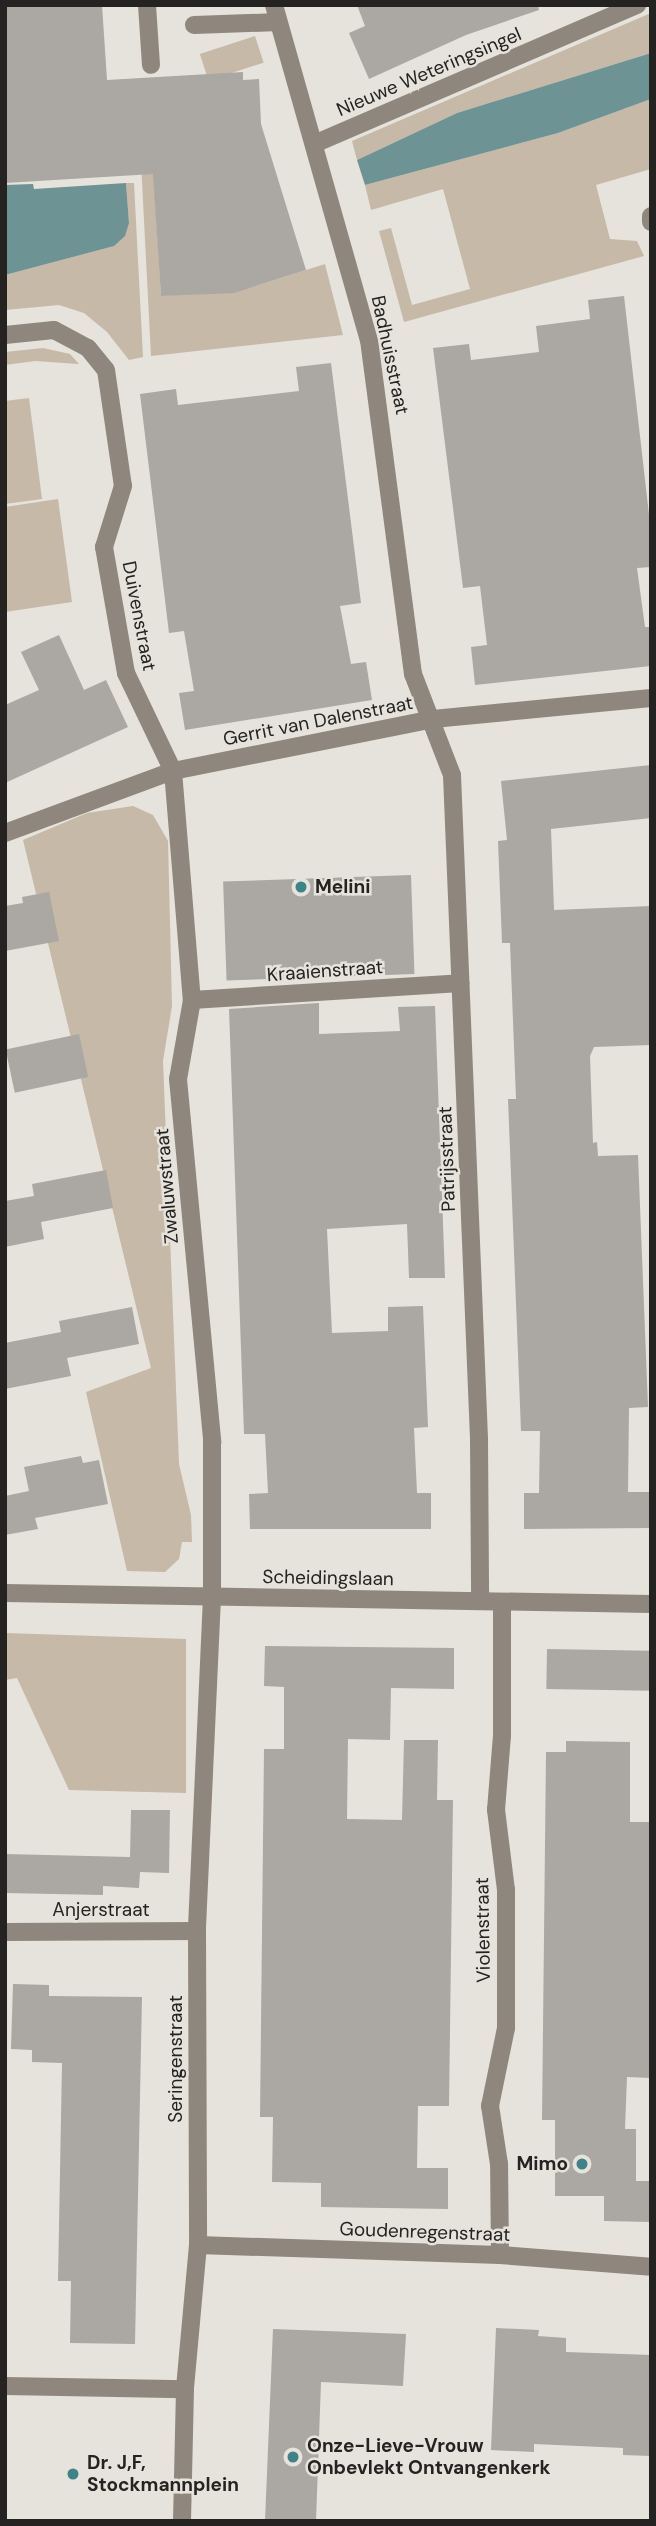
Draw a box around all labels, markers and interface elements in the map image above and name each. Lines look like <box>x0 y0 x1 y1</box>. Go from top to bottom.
street label: Nieuwe Weteringsingel <box>333 23 525 121</box>
street label: Badhuisstraat <box>366 293 414 417</box>
street label: Duivenstraat <box>117 559 161 673</box>
street label: Gerrit van Dalenstraat <box>221 691 415 751</box>
place label: Melini <box>315 876 370 898</box>
marker: Melini <box>293 879 309 895</box>
street label: Kraaienstraat <box>266 956 384 986</box>
street label: Patrijsstraat <box>434 1106 460 1212</box>
street label: Zwaluwstraat <box>151 1127 183 1245</box>
street label: Scheidingslaan <box>262 1565 394 1591</box>
street label: Violenstraat <box>471 1877 495 1983</box>
street label: Anjerstraat <box>52 1899 150 1921</box>
street label: Seringenstraat <box>165 1995 187 2123</box>
place label: Mimo <box>516 2153 568 2175</box>
marker: Mimo <box>574 2156 590 2172</box>
street label: Goudenregenstraat <box>339 2218 511 2246</box>
place label: Onze-Lieve-Vrouw Onbevlekt Ontvangenkerk <box>307 2435 550 2479</box>
marker: Onze-Lieve-Vrouw Onbevlekt Ontvangenkerk <box>285 2449 301 2465</box>
place label: Dr. J,F, Stockmannplein <box>87 2452 239 2496</box>
marker: Dr. J,F, Stockmannplein <box>65 2466 81 2482</box>

